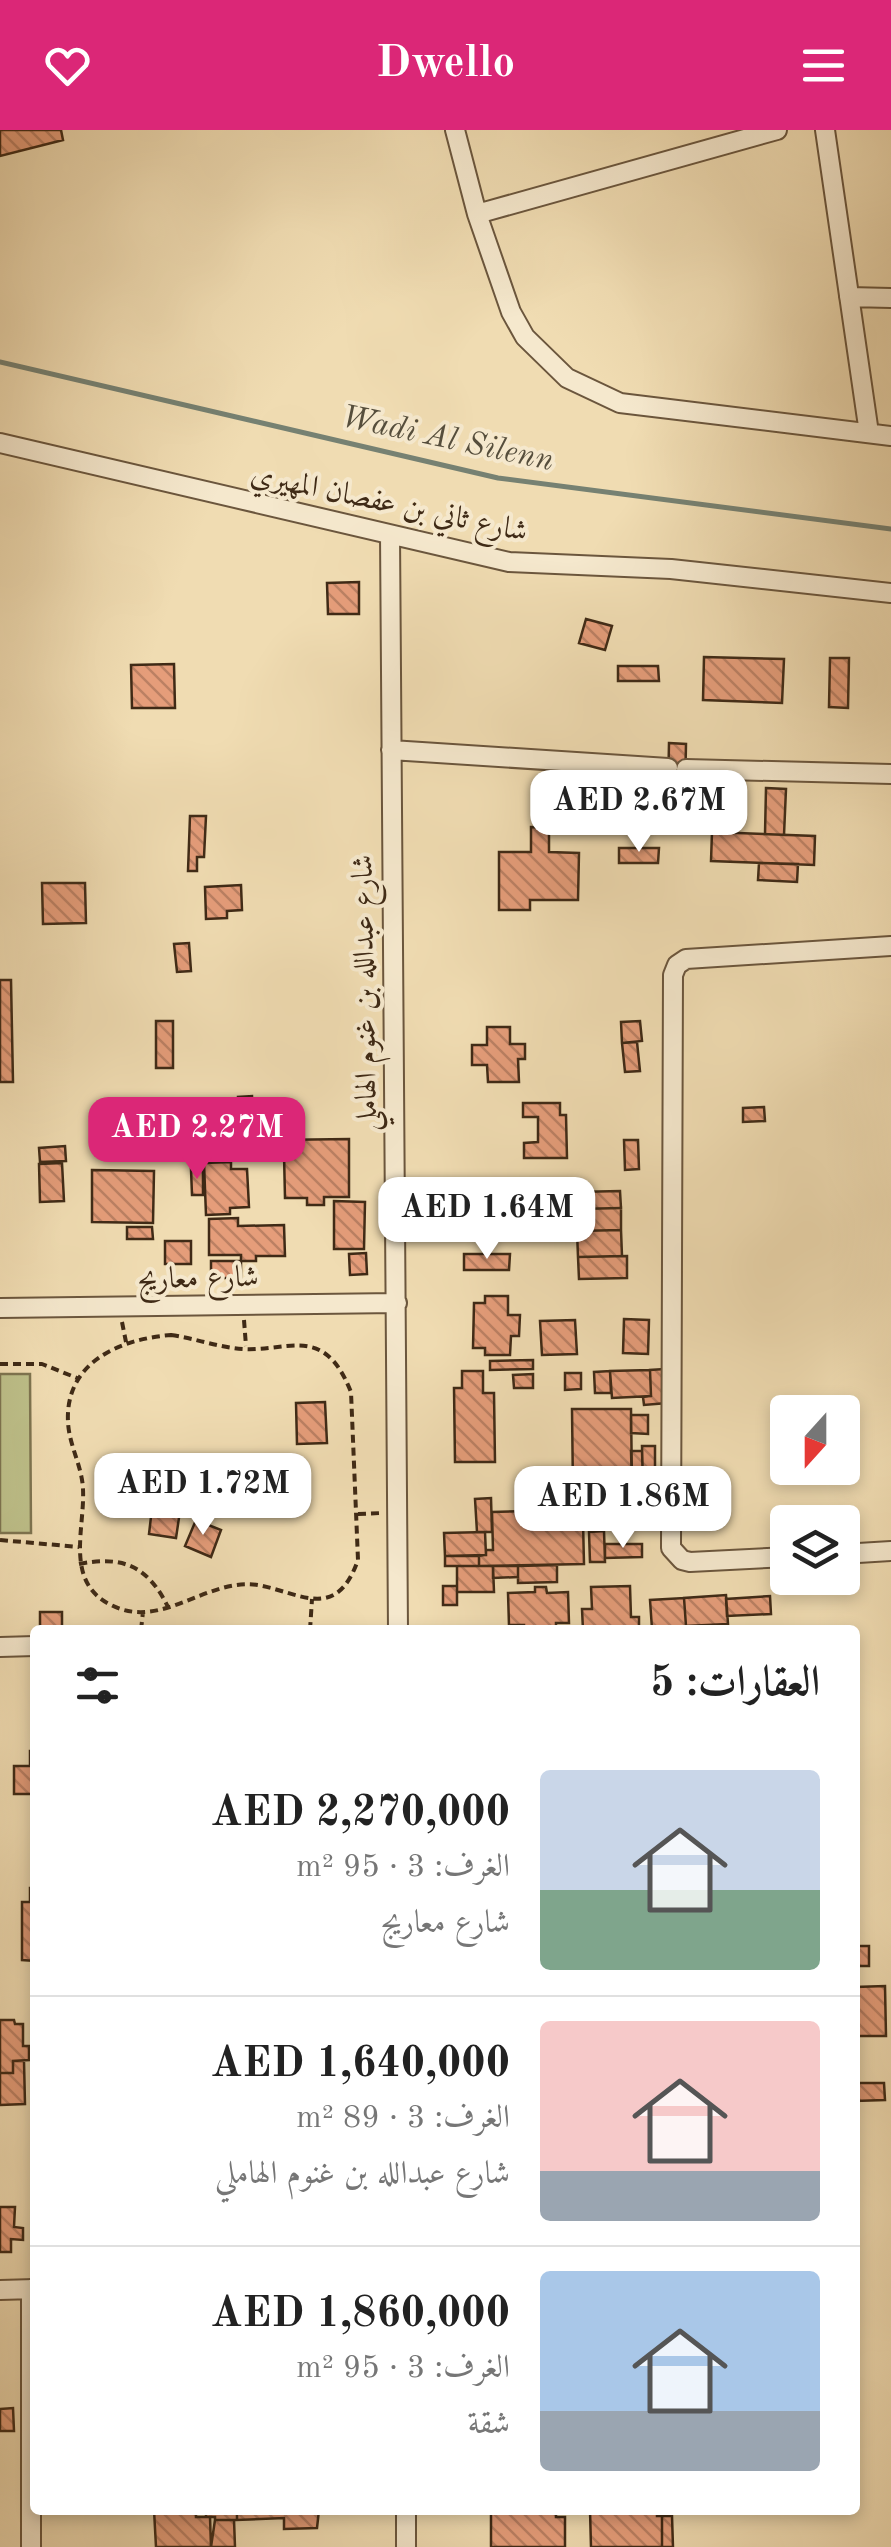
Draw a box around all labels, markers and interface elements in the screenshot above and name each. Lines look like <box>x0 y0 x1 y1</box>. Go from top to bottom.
icon: heart <box>40 38 95 93</box>
icon: menu <box>796 38 851 93</box>
text: Dwello <box>376 42 515 87</box>
water label: Wadi Al Silenn <box>338 402 556 478</box>
street label: شارع ثاني بن عفصان المهيري <box>246 460 530 556</box>
pin: AED 2.67M <box>525 770 753 855</box>
text: AED 2.67M <box>552 786 726 818</box>
street label: شارع عبدالله بن غنوم الهاملي <box>349 854 395 1132</box>
pin: AED 2.27M <box>83 1097 311 1182</box>
text: AED 2.27M <box>110 1113 284 1145</box>
pin: AED 1.64M <box>373 1177 601 1262</box>
text: AED 1.64M <box>400 1193 574 1225</box>
street label: شارع معاريج <box>137 1263 259 1303</box>
north arrow <box>770 1395 860 1485</box>
map controls <box>770 1395 860 1595</box>
pin: AED 1.72M <box>89 1453 317 1538</box>
pin: AED 1.86M <box>509 1466 737 1551</box>
text: AED 1.72M <box>116 1469 290 1501</box>
text: AED 1.86M <box>536 1482 710 1514</box>
button: layers <box>770 1505 860 1595</box>
icon: filters <box>70 1658 125 1713</box>
text: العقارات: 5 <box>650 1663 820 1705</box>
text: AED 2,270,000 <box>211 1793 510 1835</box>
icon: home <box>620 1810 740 1930</box>
text: الغرف: 3 · 95 m² <box>296 1852 510 1884</box>
text: شارع معاريج <box>381 1908 510 1940</box>
text: AED 1,640,000 <box>211 2044 510 2086</box>
icon: home <box>620 2061 740 2181</box>
text: الغرف: 3 · 89 m² <box>296 2103 510 2135</box>
text: شارع عبدالله بن غنوم الهاملي <box>215 2159 510 2191</box>
text: AED 1,860,000 <box>211 2294 510 2336</box>
icon: home <box>620 2311 740 2431</box>
text: الغرف: 3 · 95 m² <box>296 2353 510 2385</box>
text: شقة <box>468 2409 510 2441</box>

